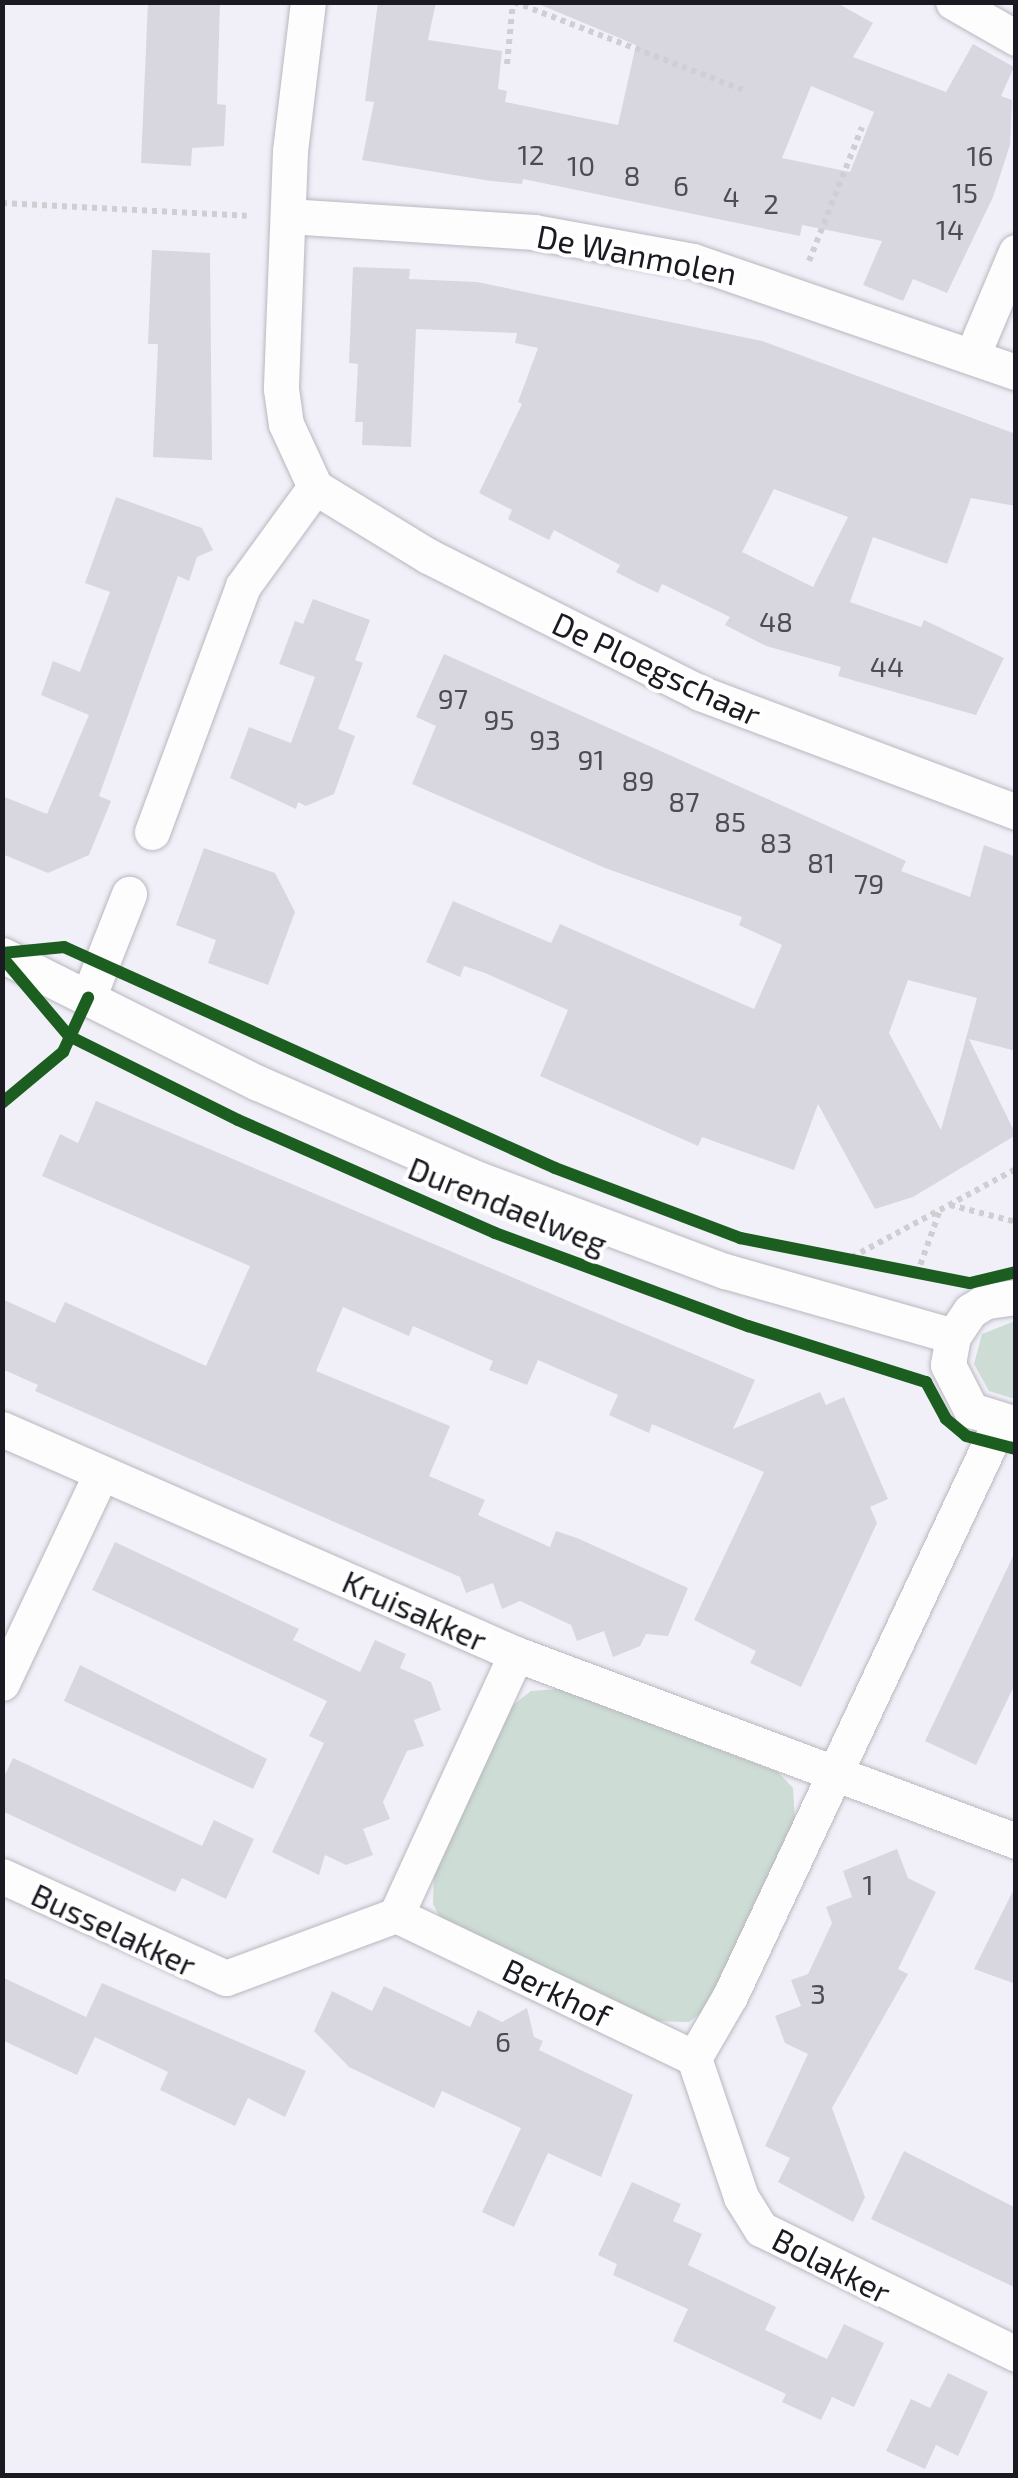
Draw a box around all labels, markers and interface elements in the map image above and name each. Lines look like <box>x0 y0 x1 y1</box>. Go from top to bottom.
house number: 12 <box>518 137 544 171</box>
house number: 16 <box>966 138 994 172</box>
house number: 10 <box>567 148 595 182</box>
house number: 8 <box>624 158 640 192</box>
house number: 6 <box>673 168 689 202</box>
house number: 15 <box>952 175 978 209</box>
house number: 4 <box>722 179 740 213</box>
house number: 2 <box>763 186 779 220</box>
house number: 14 <box>936 212 964 246</box>
street label: De Wanmolen <box>534 216 740 292</box>
street label: De Ploegschaar <box>547 603 767 733</box>
house number: 48 <box>759 604 793 638</box>
house number: 44 <box>870 649 904 683</box>
house number: 97 <box>438 681 468 715</box>
house number: 95 <box>483 702 515 736</box>
house number: 93 <box>529 722 561 756</box>
house number: 91 <box>577 742 605 776</box>
house number: 89 <box>621 763 655 797</box>
house number: 87 <box>668 784 700 818</box>
house number: 85 <box>714 804 746 838</box>
house number: 83 <box>760 825 792 859</box>
house number: 81 <box>807 845 835 879</box>
house number: 79 <box>854 866 884 900</box>
street label: Durendaelweg <box>403 1148 613 1262</box>
street label: Kruisakker <box>337 1561 493 1659</box>
house number: 1 <box>862 1867 874 1901</box>
street label: Busselakker <box>26 1874 202 1984</box>
street label: Berkhof <box>497 1950 617 2034</box>
house number: 3 <box>810 1976 826 2010</box>
house number: 6 <box>495 2024 511 2058</box>
street label: Bolakker <box>767 2219 897 2311</box>

